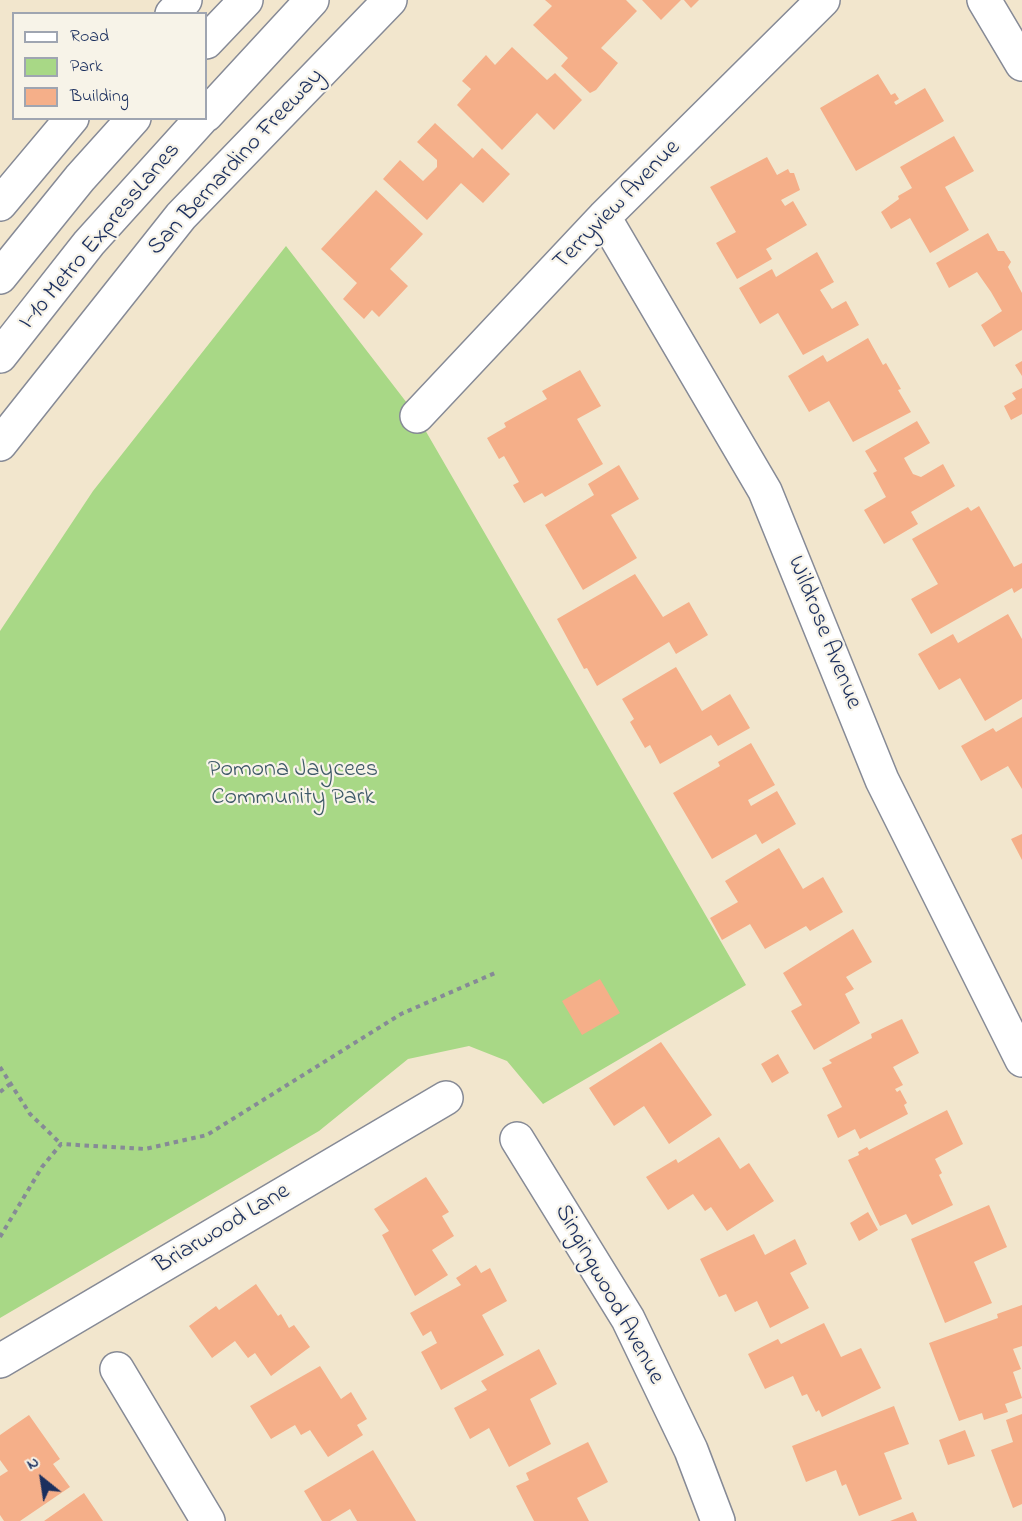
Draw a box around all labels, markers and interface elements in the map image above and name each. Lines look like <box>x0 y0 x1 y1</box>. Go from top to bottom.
legend <box>12 12 207 120</box>
text: Road <box>70 24 109 50</box>
text: Park <box>70 54 103 80</box>
street label: San Bernardino Freeway <box>143 63 331 263</box>
text: Building <box>70 84 129 110</box>
street label: Terryview Avenue <box>548 135 688 277</box>
street label: I-10 Metro ExpressLanes <box>14 138 188 336</box>
street label: Wildrose Avenue <box>779 552 867 714</box>
park label: Pomona Jaycees Community Park <box>208 757 378 813</box>
street label: Briarwood Lane <box>150 1178 296 1282</box>
street label: Singingwood Avenue <box>547 1200 669 1390</box>
north arrow <box>12 1449 72 1509</box>
text: N <box>22 1450 44 1477</box>

